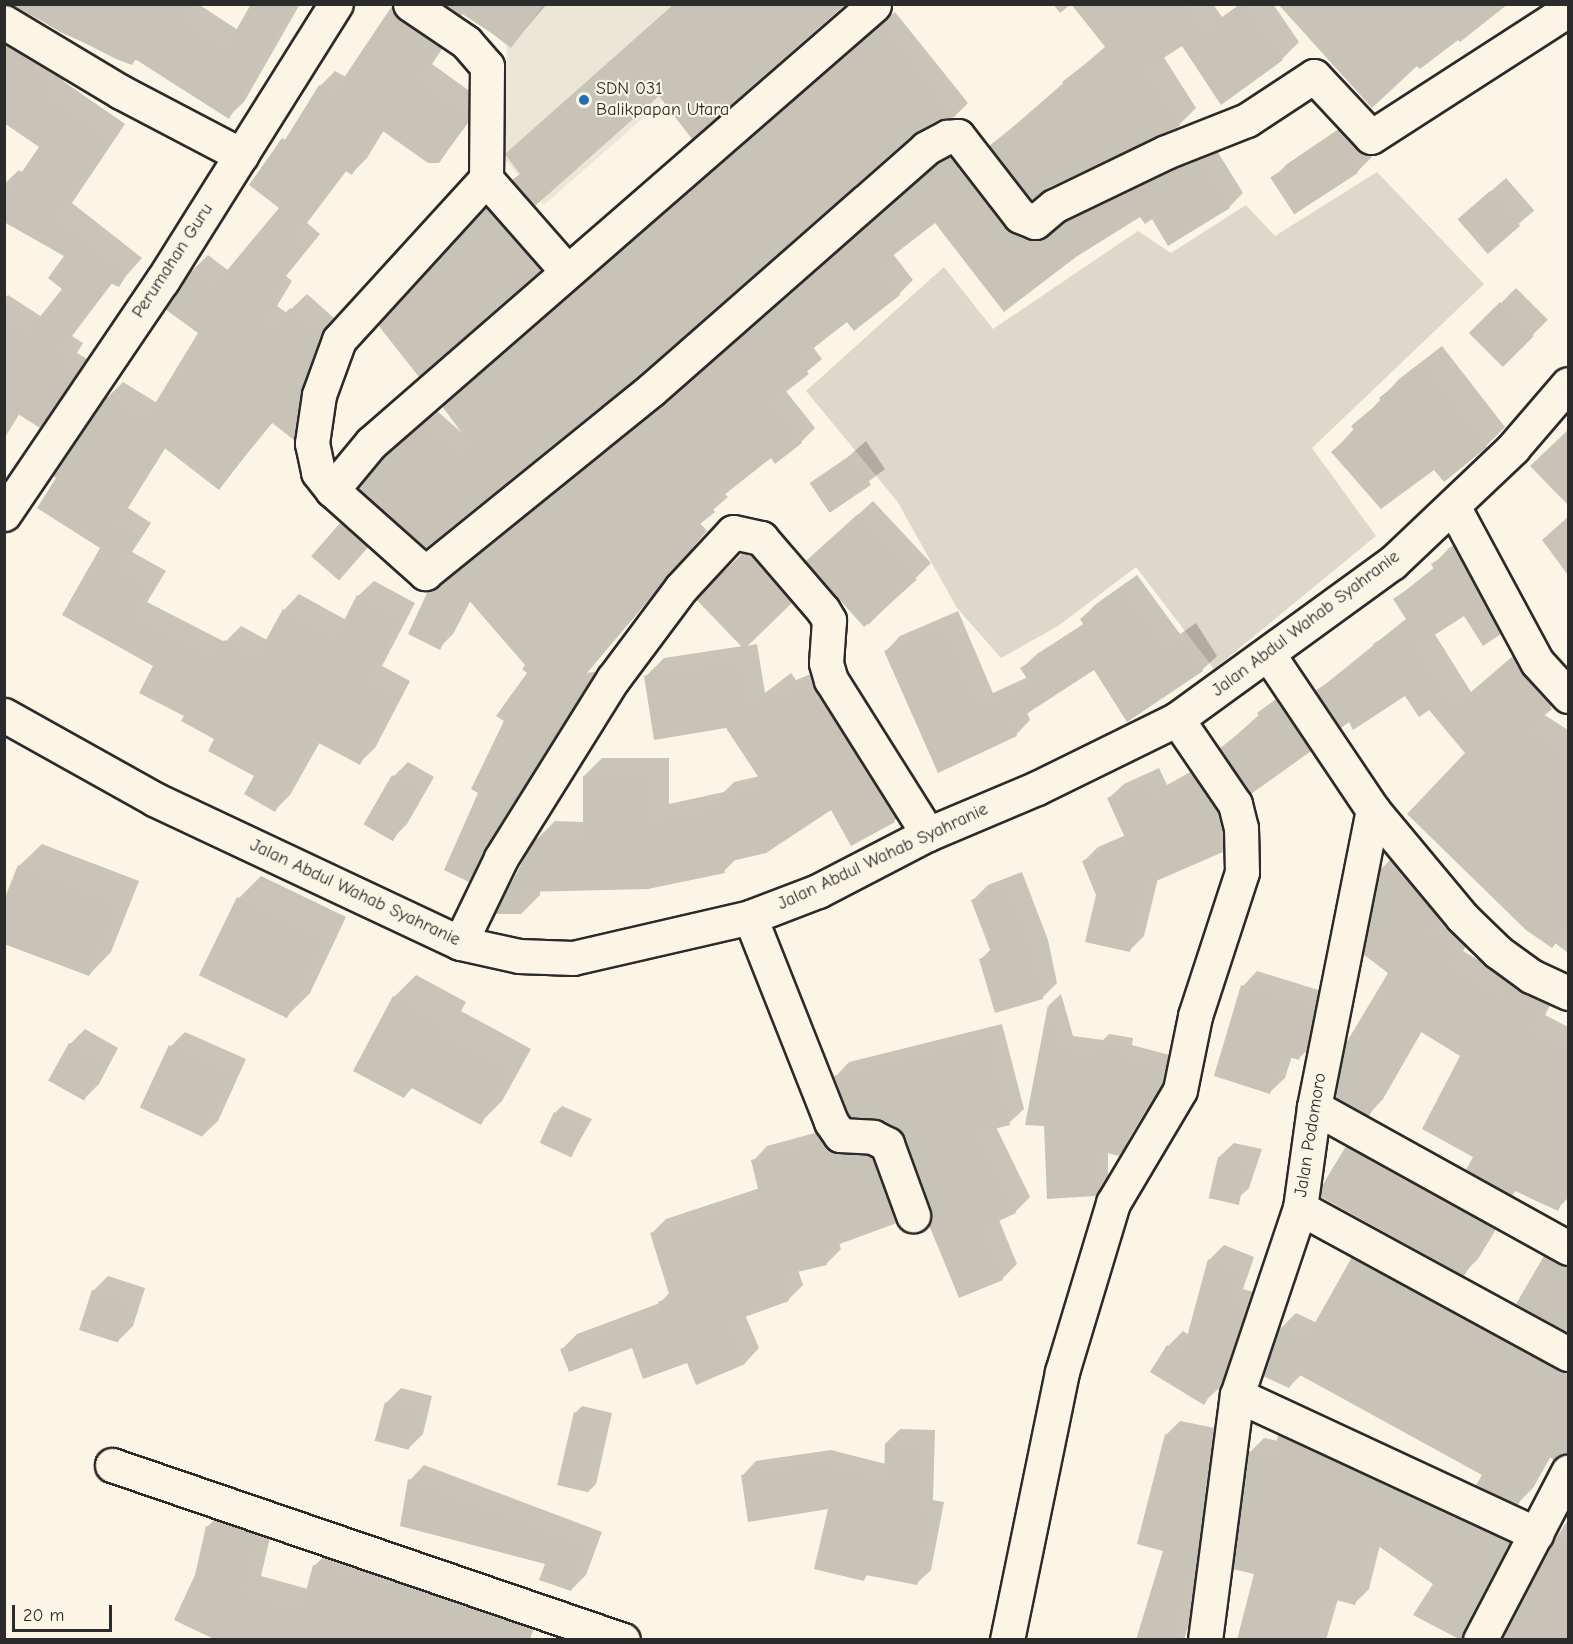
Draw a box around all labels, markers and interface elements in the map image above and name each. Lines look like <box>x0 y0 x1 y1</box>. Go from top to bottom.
place label: SDN 031 Balikpapan Utara <box>596 79 729 122</box>
marker: SDN 031 Balikpapan Utara <box>577 93 591 107</box>
street label: Perumahan Guru <box>128 200 218 322</box>
street label: Jalan Abdul Wahab Syahranie <box>1208 546 1404 702</box>
street label: Jalan Abdul Wahab Syahranie <box>774 799 992 915</box>
street label: Jalan Abdul Wahab Syahranie <box>246 835 464 951</box>
street label: Jalan Podomoro <box>1291 1071 1331 1199</box>
scale bar <box>15 1593 116 1631</box>
text: 20 m <box>23 1605 64 1626</box>

